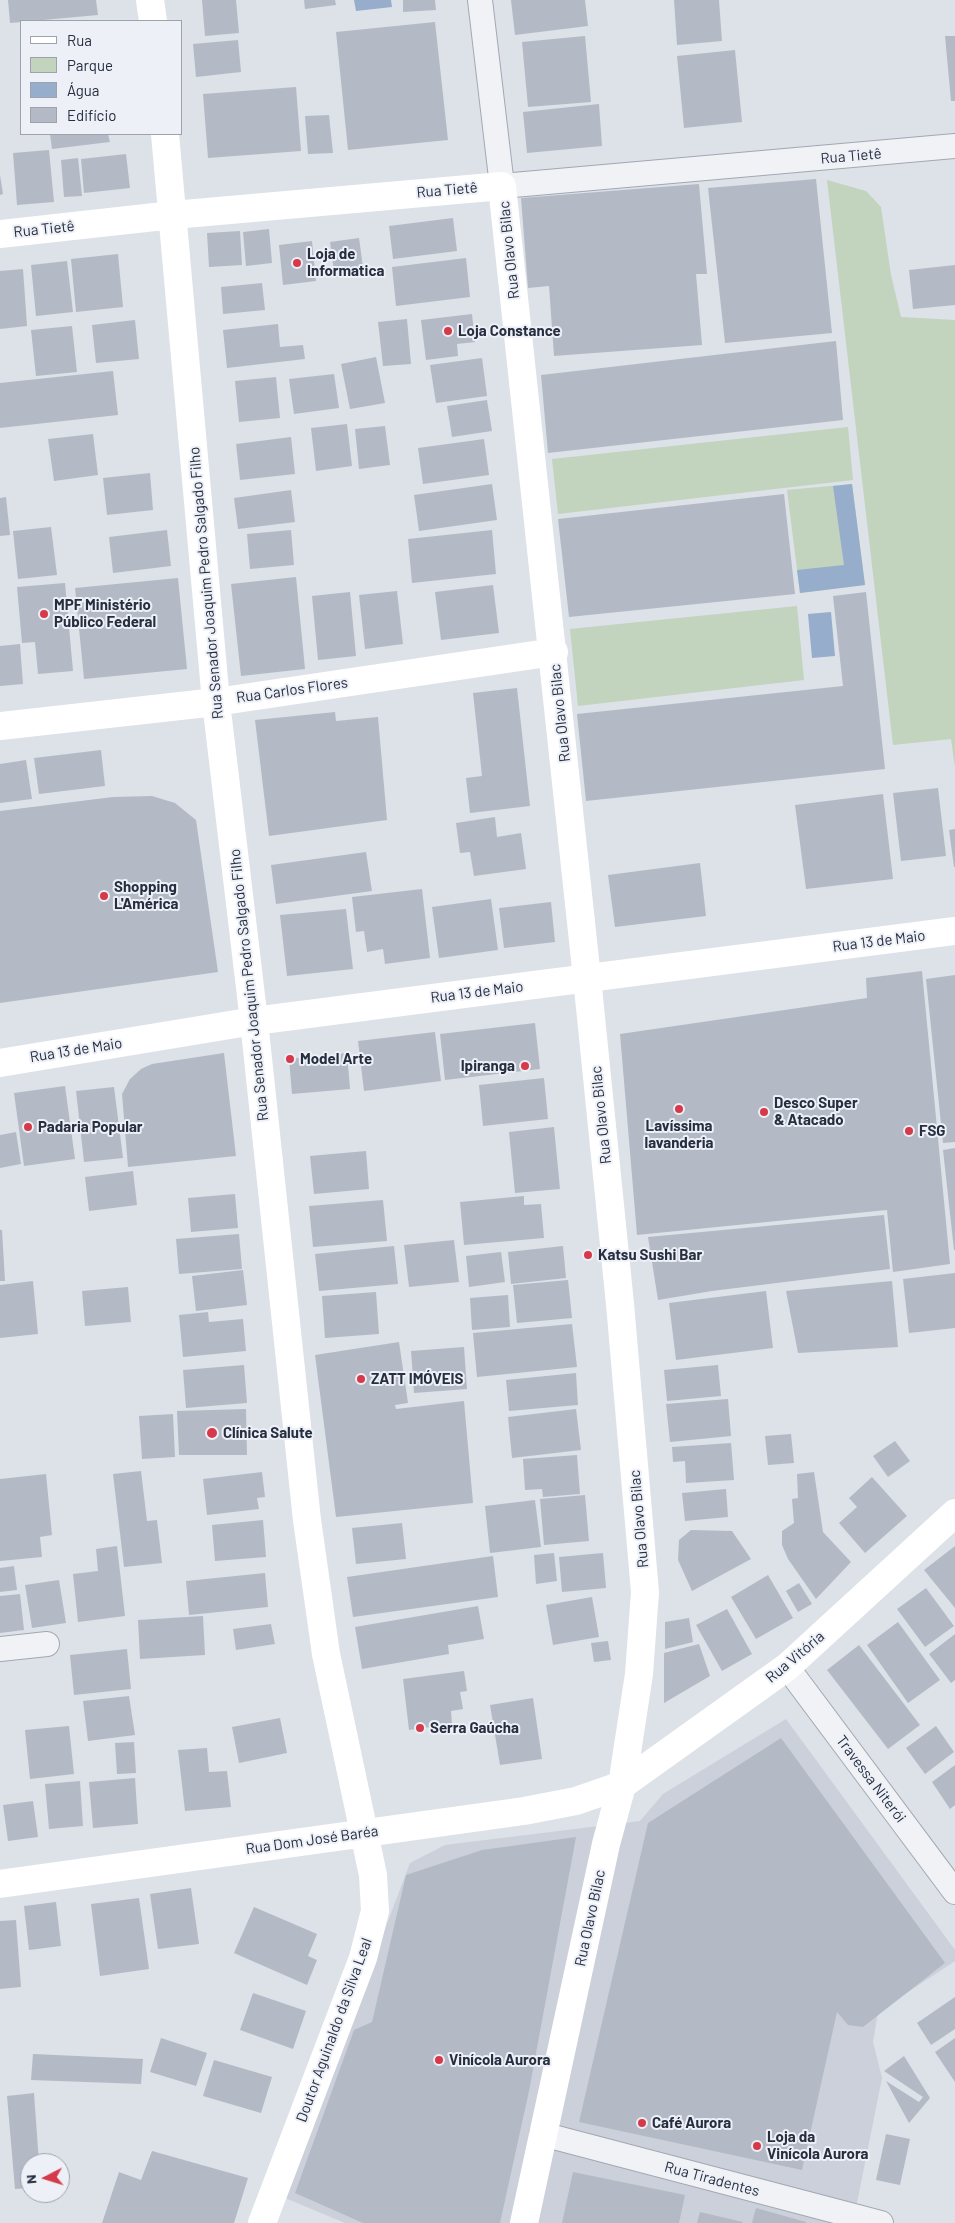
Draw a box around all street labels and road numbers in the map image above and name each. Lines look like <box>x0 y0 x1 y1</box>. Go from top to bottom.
street label: Rua Tietê <box>820 144 882 168</box>
street label: Rua Tietê <box>416 178 478 202</box>
street label: Rua Olavo Bilac <box>495 200 523 300</box>
street label: Rua Tietê <box>13 217 75 241</box>
street label: Rua Senador Joaquim Pedro Salgado Filho <box>185 446 227 720</box>
street label: Rua Olavo Bilac <box>546 663 574 763</box>
street label: Rua Carlos Flores <box>235 673 349 707</box>
street label: Rua Senador Joaquim Pedro Salgado Filho <box>226 848 272 1122</box>
street label: Rua 13 de Maio <box>832 926 926 956</box>
street label: Rua 13 de Maio <box>430 977 524 1007</box>
street label: Rua 13 de Maio <box>28 1034 124 1066</box>
street label: Rua Olavo Bilac <box>587 1065 615 1165</box>
street label: Rua Olavo Bilac <box>626 1469 652 1569</box>
street label: Rua Vitória <box>762 1627 828 1687</box>
street label: Travessa Niterói <box>832 1732 910 1826</box>
street label: Rua Dom José Baréa <box>245 1822 379 1858</box>
street label: Rua Olavo Bilac <box>571 1868 609 1968</box>
street label: Doutor Aguinaldo da Silva Leal <box>292 1935 376 2125</box>
street label: Rua Tiradentes <box>662 2158 762 2200</box>

